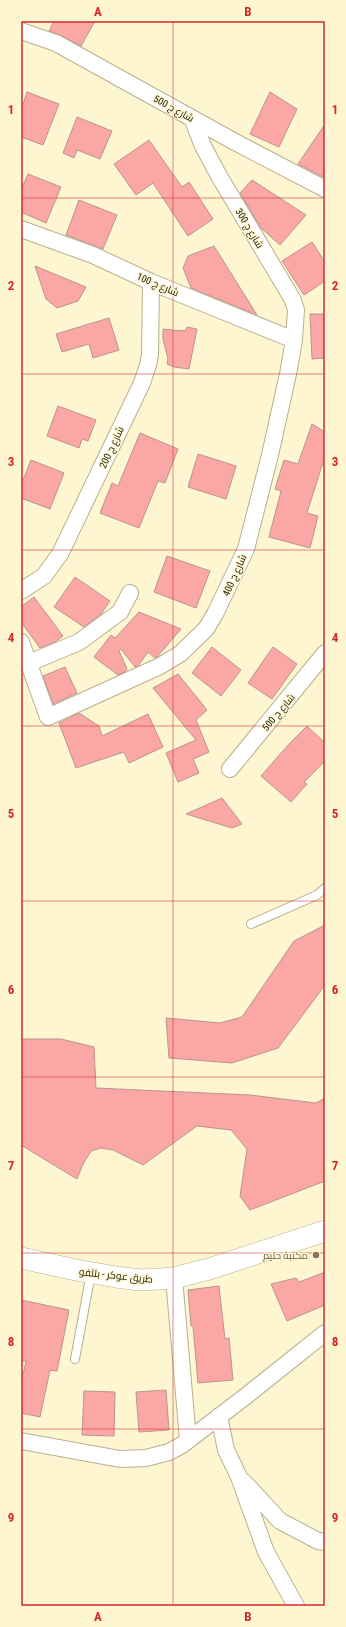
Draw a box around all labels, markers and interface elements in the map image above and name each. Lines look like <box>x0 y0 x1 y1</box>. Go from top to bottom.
text: A <box>94 4 102 19</box>
text: B <box>244 4 252 19</box>
street label: شارع ج 500 <box>151 93 196 125</box>
text: 1 <box>8 102 14 117</box>
text: 1 <box>332 102 338 117</box>
street label: شارع ج 300 <box>233 206 266 251</box>
street label: شارع ج 100 <box>135 271 180 299</box>
text: 2 <box>8 278 15 293</box>
text: 2 <box>332 278 339 293</box>
street label: شارع ج 200 <box>97 425 127 470</box>
text: 3 <box>8 454 14 469</box>
text: 3 <box>332 454 338 469</box>
street label: شارع ج 400 <box>220 553 249 598</box>
text: 4 <box>8 630 15 645</box>
text: 4 <box>332 630 339 645</box>
street label: شارع ج 500 <box>260 692 298 734</box>
text: 5 <box>8 806 15 821</box>
text: 5 <box>332 806 339 821</box>
text: 6 <box>8 982 15 997</box>
text: 6 <box>332 982 339 997</box>
text: 7 <box>8 1158 15 1173</box>
text: 7 <box>332 1158 339 1173</box>
place label: مكتبة حليم <box>263 1250 308 1263</box>
marker: مكتبة حليم <box>311 1250 321 1260</box>
street label: طريق عوكر - بللفو <box>78 1266 153 1286</box>
text: 8 <box>8 1334 14 1349</box>
text: 8 <box>332 1334 338 1349</box>
text: 9 <box>8 1510 14 1525</box>
text: 9 <box>332 1510 338 1525</box>
text: A <box>94 1609 102 1624</box>
text: B <box>244 1609 252 1624</box>

